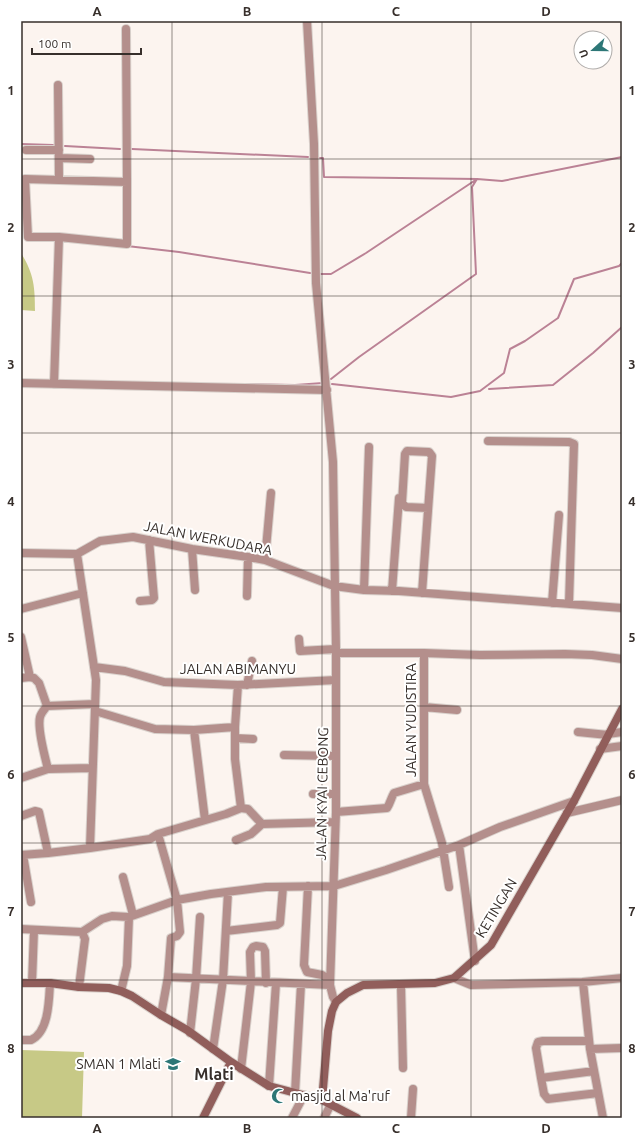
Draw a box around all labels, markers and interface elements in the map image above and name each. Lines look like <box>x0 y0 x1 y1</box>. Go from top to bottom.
text: A <box>92 4 102 18</box>
text: B <box>243 4 252 18</box>
text: C <box>392 4 401 18</box>
text: D <box>541 4 551 18</box>
scale bar <box>32 30 141 56</box>
north arrow <box>573 30 613 70</box>
text: 100 m <box>38 37 71 50</box>
text: U <box>577 48 591 59</box>
text: 1 <box>7 83 15 97</box>
text: 1 <box>628 83 636 97</box>
text: 2 <box>7 220 15 234</box>
text: 2 <box>628 220 636 234</box>
text: 3 <box>7 357 15 371</box>
text: 3 <box>628 357 636 371</box>
text: 4 <box>7 494 15 508</box>
text: 4 <box>628 494 636 508</box>
street label: JALAN WERKUDARA <box>142 518 274 558</box>
text: 5 <box>7 630 15 644</box>
text: 5 <box>628 630 636 644</box>
street label: JALAN ABIMANYU <box>180 661 296 677</box>
street label: JALAN YUDISTIRA <box>403 663 419 777</box>
street label: JALAN KYAI CEBONG <box>313 727 331 861</box>
text: 6 <box>7 767 15 781</box>
text: 6 <box>628 767 636 781</box>
street label: KETINGAN <box>472 876 520 940</box>
text: 7 <box>7 904 15 918</box>
text: 7 <box>628 904 636 918</box>
text: 8 <box>7 1041 15 1055</box>
text: 8 <box>628 1041 636 1055</box>
school or university icon: SMAN 1 Mlati <box>164 1055 182 1073</box>
place label: SMAN 1 Mlati <box>76 1056 161 1072</box>
district label: Mlati <box>194 1065 234 1083</box>
mosque icon: masjid al Ma'ruf <box>270 1087 288 1105</box>
place label: masjid al Ma'ruf <box>291 1088 390 1104</box>
text: A <box>92 1121 102 1135</box>
text: B <box>243 1121 252 1135</box>
text: C <box>392 1121 401 1135</box>
text: D <box>541 1121 551 1135</box>

